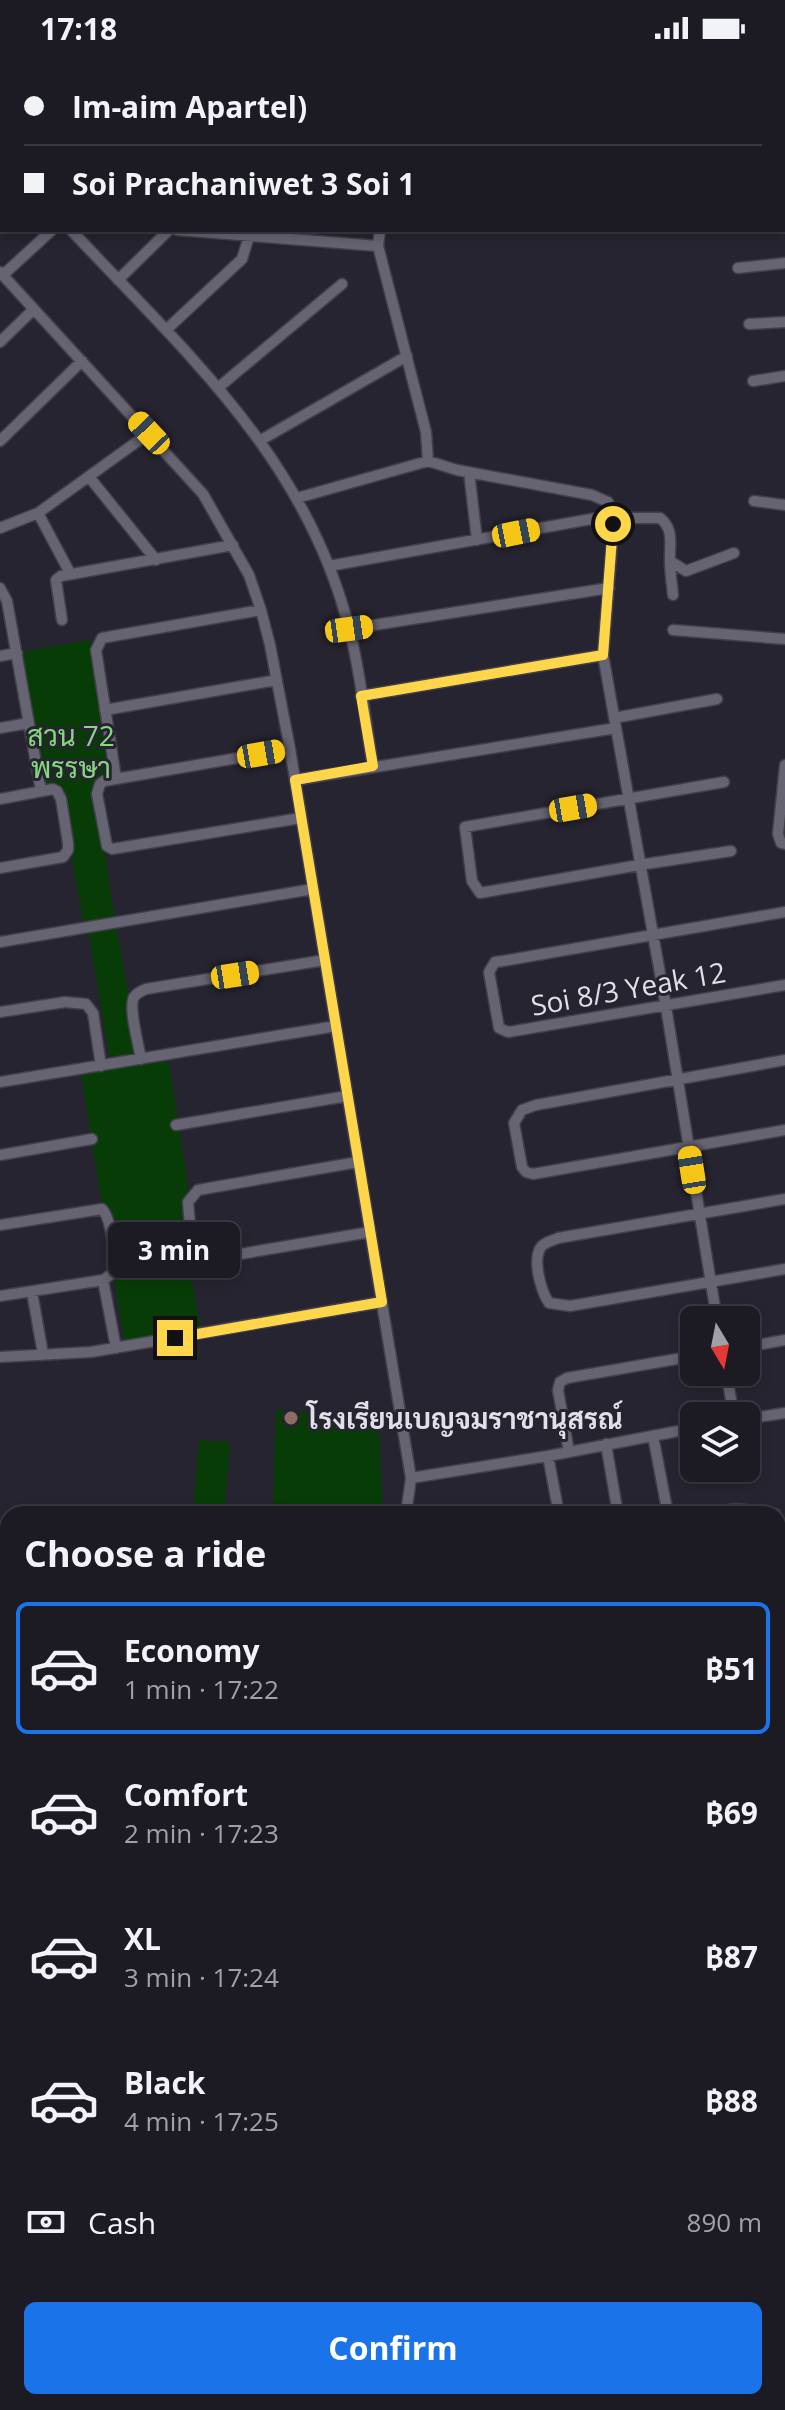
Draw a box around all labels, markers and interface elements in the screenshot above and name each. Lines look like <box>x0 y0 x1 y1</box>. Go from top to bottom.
text: 17:18 <box>40 8 117 49</box>
text: Im-aim Apartel) <box>72 86 307 127</box>
text: Soi Prachaniwet 3 Soi 1 <box>72 163 415 204</box>
car <box>124 407 174 459</box>
route start <box>595 506 631 542</box>
car <box>490 517 542 549</box>
car <box>324 614 374 644</box>
park label: สวน 72 พรรษา <box>27 716 115 786</box>
car <box>235 738 287 770</box>
car <box>547 792 599 824</box>
street label: Soi 8/3 Yeak 12 <box>528 952 728 1024</box>
car <box>209 959 261 991</box>
car <box>676 1144 708 1196</box>
callout: 3 min <box>109 1222 241 1278</box>
text: 3 min <box>138 1232 210 1268</box>
north arrow <box>680 1306 760 1386</box>
map controls <box>680 1306 760 1482</box>
route end <box>157 1320 193 1356</box>
place label: โรงเรียนเบญจมราชานุสรณ์ <box>305 1399 624 1439</box>
button: layers <box>680 1402 760 1482</box>
marker: โรงเรียนเบญจมราชานุสรณ์ <box>282 1409 300 1427</box>
text: Choose a ride <box>24 1529 266 1578</box>
text: Economy <box>124 1630 260 1671</box>
icon: car <box>28 1632 100 1704</box>
text: ฿51 <box>706 1648 758 1689</box>
text: 1 min · 17:22 <box>124 1671 279 1707</box>
text: Comfort <box>124 1774 248 1815</box>
icon: car <box>28 1776 100 1848</box>
text: ฿69 <box>706 1792 758 1833</box>
text: 2 min · 17:23 <box>124 1815 279 1851</box>
text: XL <box>124 1918 161 1959</box>
icon: car <box>28 1920 100 1992</box>
text: ฿87 <box>706 1936 758 1977</box>
text: 3 min · 17:24 <box>124 1959 279 1995</box>
text: Black <box>124 2062 205 2103</box>
icon: car <box>28 2064 100 2136</box>
text: ฿88 <box>706 2080 758 2121</box>
text: 4 min · 17:25 <box>124 2103 279 2139</box>
icon: cash <box>24 2200 68 2244</box>
text: Cash <box>88 2202 156 2243</box>
text: 890 m <box>687 2204 762 2240</box>
button: Confirm <box>24 2302 762 2394</box>

